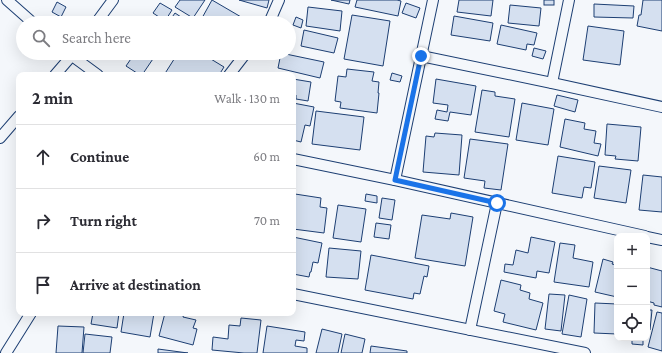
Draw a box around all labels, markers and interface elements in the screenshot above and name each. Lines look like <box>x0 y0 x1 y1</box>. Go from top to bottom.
search box <box>16 16 296 60</box>
icon: search <box>30 27 52 49</box>
text: Search here <box>62 30 131 46</box>
route end <box>412 47 430 65</box>
text: 2 min <box>32 89 73 108</box>
text: Walk · 130 m <box>214 91 280 106</box>
icon: ahead <box>32 146 54 168</box>
text: Continue <box>70 149 129 165</box>
text: 60 m <box>253 149 280 164</box>
route start <box>488 194 506 212</box>
icon: right <box>32 210 54 232</box>
text: Turn right <box>70 213 137 229</box>
text: 70 m <box>254 213 280 228</box>
map controls <box>614 233 650 341</box>
button: + <box>614 233 650 269</box>
button: − <box>614 269 650 305</box>
icon: arrive <box>32 274 54 296</box>
text: Arrive at destination <box>70 277 201 293</box>
button: locate <box>614 305 650 341</box>

